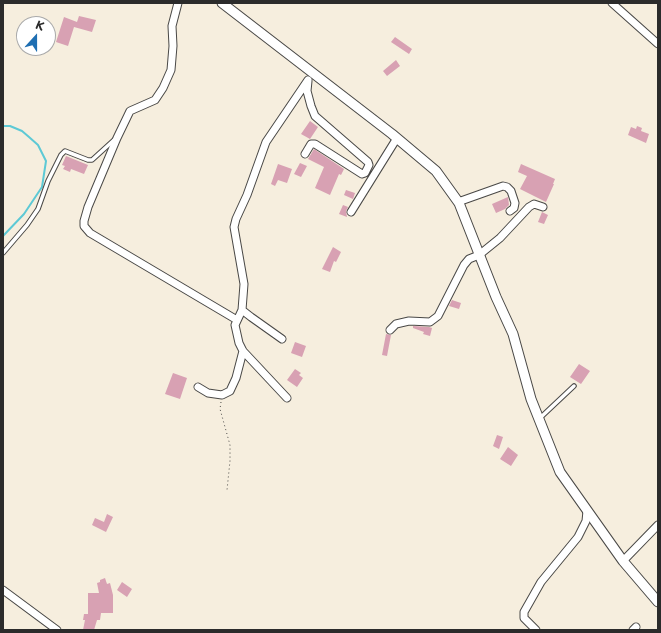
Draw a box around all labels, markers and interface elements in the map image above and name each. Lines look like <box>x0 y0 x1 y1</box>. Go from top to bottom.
north arrow <box>16 16 56 56</box>
text: K <box>33 16 47 35</box>

